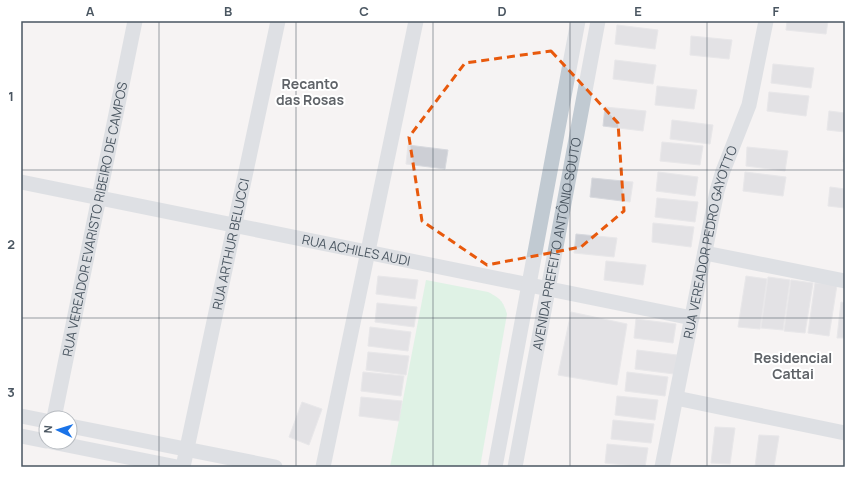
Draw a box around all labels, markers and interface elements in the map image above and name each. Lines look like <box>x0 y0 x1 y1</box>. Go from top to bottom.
text: A <box>86 2 95 20</box>
text: B <box>224 2 232 20</box>
text: C <box>359 2 369 20</box>
text: D <box>497 2 507 20</box>
text: E <box>634 2 642 20</box>
text: F <box>773 2 780 20</box>
district label: Recanto das Rosas <box>276 74 344 109</box>
street label: RUA VEREADOR EVARISTO RIBEIRO DE CAMPOS <box>58 80 131 358</box>
text: 1 <box>8 87 14 105</box>
street label: AVENIDA PREFEITO ANTÔNIO SOUTO <box>528 135 585 352</box>
street label: RUA VEREADOR PEDRO GAYOTTO <box>679 142 741 340</box>
street label: RUA ARTHUR BELUCCI <box>208 177 253 311</box>
street label: RUA ACHILES AUDI <box>300 230 412 270</box>
text: 2 <box>7 235 15 253</box>
district label: Residencial Cattai <box>754 348 832 383</box>
text: 3 <box>7 383 15 401</box>
north arrow <box>38 410 78 450</box>
text: N <box>40 425 55 434</box>

